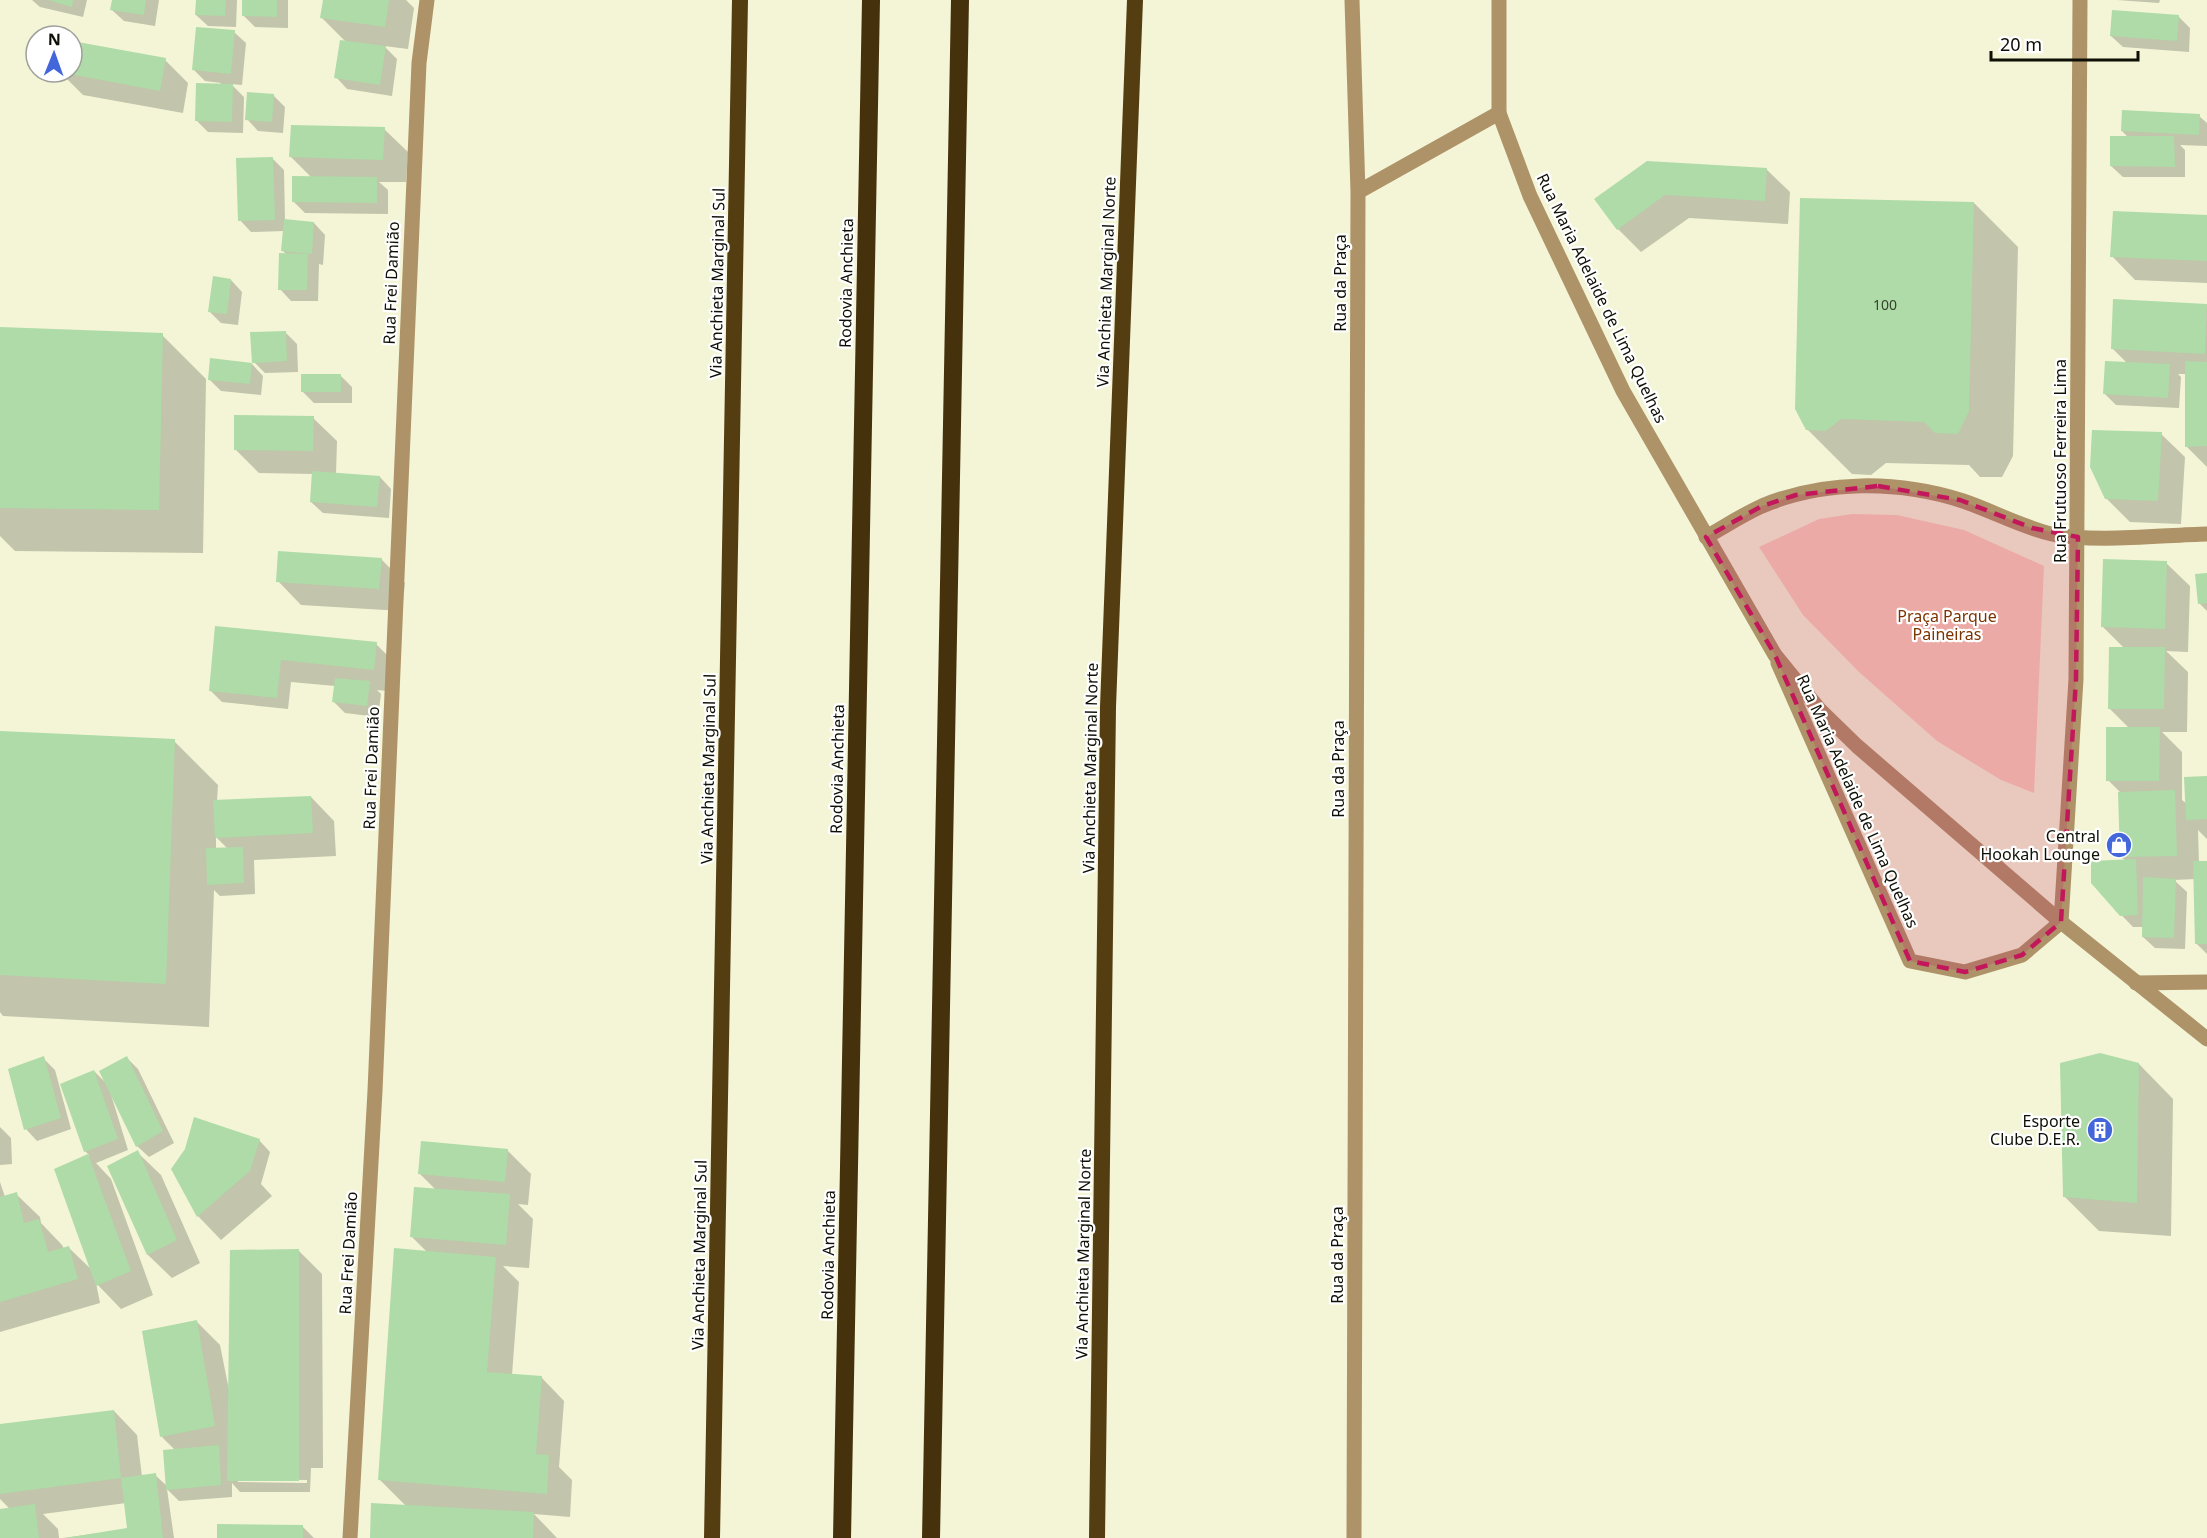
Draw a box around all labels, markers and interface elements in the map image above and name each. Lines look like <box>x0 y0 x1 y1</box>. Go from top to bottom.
north arrow <box>24 24 84 84</box>
scale bar <box>1991 24 2138 62</box>
text: N <box>48 28 61 50</box>
text: 20 m <box>2000 32 2042 56</box>
street label: Rua Maria Adelaide de Lima Quelhas <box>1532 169 1672 427</box>
street label: Via Anchieta Marginal Norte <box>1091 176 1121 388</box>
street label: Via Anchieta Marginal Sul <box>704 188 730 378</box>
street label: Rodovia Anchieta <box>834 218 858 348</box>
street label: Rua Frei Damião <box>378 221 404 345</box>
street label: Rua da Praça <box>1329 234 1351 332</box>
house number: 100 <box>1873 295 1897 314</box>
street label: Rua Frutuoso Ferreira Lima <box>2049 359 2071 563</box>
park label: Praça Parque Paineiras <box>1897 605 1997 645</box>
street label: Via Anchieta Marginal Norte <box>1077 662 1103 874</box>
street label: Rua Maria Adelaide de Lima Quelhas <box>1792 671 1924 931</box>
street label: Via Anchieta Marginal Sul <box>695 674 721 864</box>
street label: Rodovia Anchieta <box>825 704 849 834</box>
street label: Rua Frei Damião <box>358 706 384 830</box>
street label: Rua da Praça <box>1327 720 1349 818</box>
place label: Central Hookah Lounge <box>1981 825 2100 865</box>
shop icon: Central Hookah Lounge <box>2104 830 2134 860</box>
place label: Esporte Clube D.E.R. <box>1990 1110 2080 1150</box>
building icon: Esporte Clube D.E.R. <box>2085 1115 2115 1145</box>
street label: Via Anchieta Marginal Norte <box>1070 1148 1096 1360</box>
street label: Via Anchieta Marginal Sul <box>686 1160 712 1350</box>
street label: Rodovia Anchieta <box>816 1190 840 1320</box>
street label: Rua Frei Damião <box>334 1191 362 1315</box>
street label: Rua da Praça <box>1326 1206 1348 1304</box>

